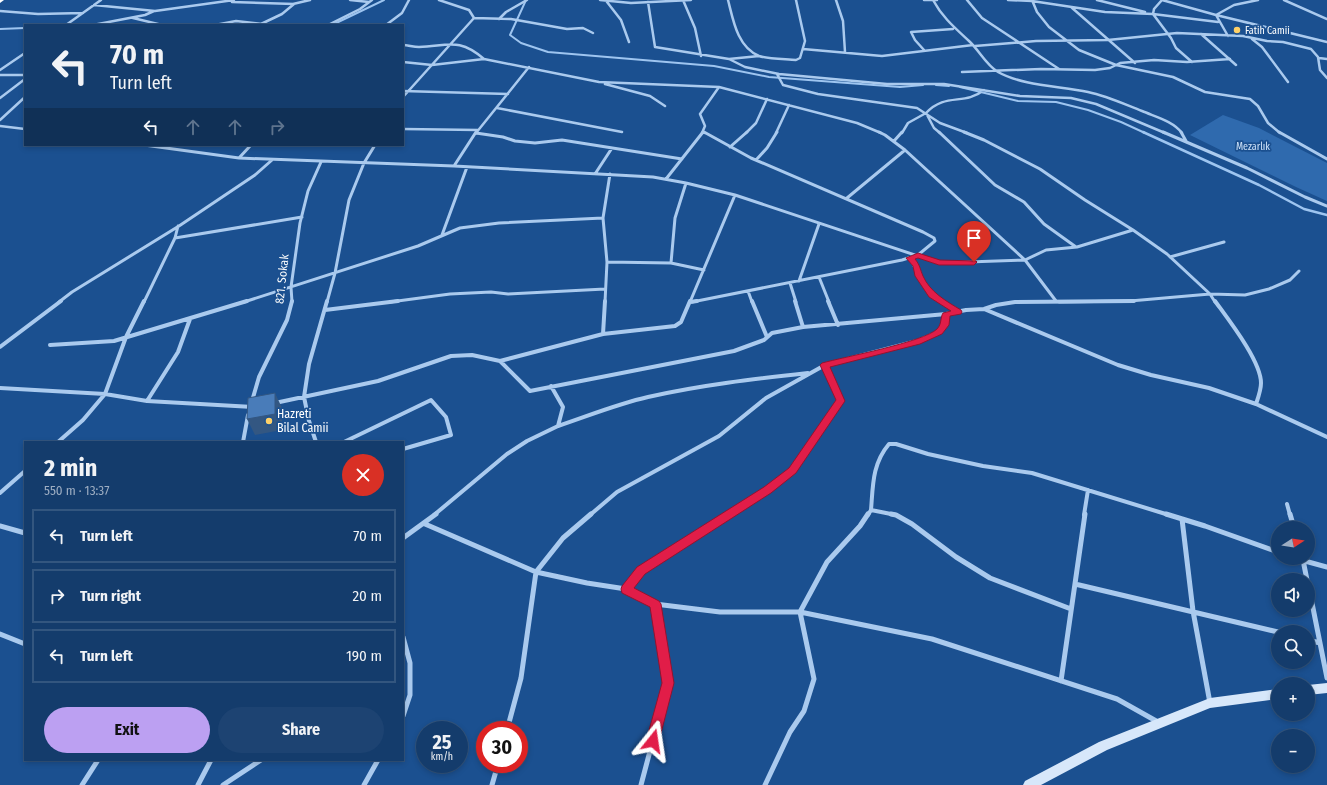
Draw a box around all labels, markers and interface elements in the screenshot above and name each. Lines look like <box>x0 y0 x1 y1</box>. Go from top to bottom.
marker: Fatih Camii <box>1232 25 1242 35</box>
place label: Fatih Camii <box>1245 25 1290 37</box>
text: 70 m <box>110 38 164 71</box>
icon: left <box>44 40 96 92</box>
text: Turn left <box>110 72 172 94</box>
icon: left <box>140 116 162 138</box>
icon: ahead <box>182 116 204 138</box>
icon: ahead <box>224 116 246 138</box>
icon: right <box>266 116 288 138</box>
park label: Mezarlık <box>1236 141 1270 153</box>
pin <box>957 221 991 262</box>
icon: arrive <box>963 227 985 249</box>
street label: 821. Sokak <box>272 253 292 305</box>
place label: Hazreti Bilal Camii <box>277 407 329 435</box>
marker: Hazreti Bilal Camii <box>264 416 274 426</box>
text: 2 min <box>44 454 97 482</box>
button: close <box>342 454 384 496</box>
text: 550 m · 13:37 <box>44 483 109 498</box>
north arrow <box>1271 521 1315 565</box>
map controls <box>1271 521 1315 773</box>
icon: left <box>46 525 68 547</box>
text: Turn left <box>80 527 133 545</box>
text: 70 m <box>353 527 382 545</box>
button: sound <box>1271 573 1315 617</box>
icon: right <box>46 585 68 607</box>
text: Turn right <box>80 587 141 605</box>
text: 20 m <box>353 587 382 605</box>
button: search <box>1271 625 1315 669</box>
icon: left <box>46 645 68 667</box>
text: Turn left <box>80 647 133 665</box>
text: 190 m <box>346 647 382 665</box>
button: + <box>1271 677 1315 721</box>
button: Exit <box>44 707 210 753</box>
button: Share <box>218 707 384 753</box>
position arrow <box>632 720 674 762</box>
speed limit sign: 30 <box>476 721 528 773</box>
button: − <box>1271 729 1315 773</box>
text: 25 <box>432 730 452 754</box>
text: km/h <box>431 751 453 763</box>

